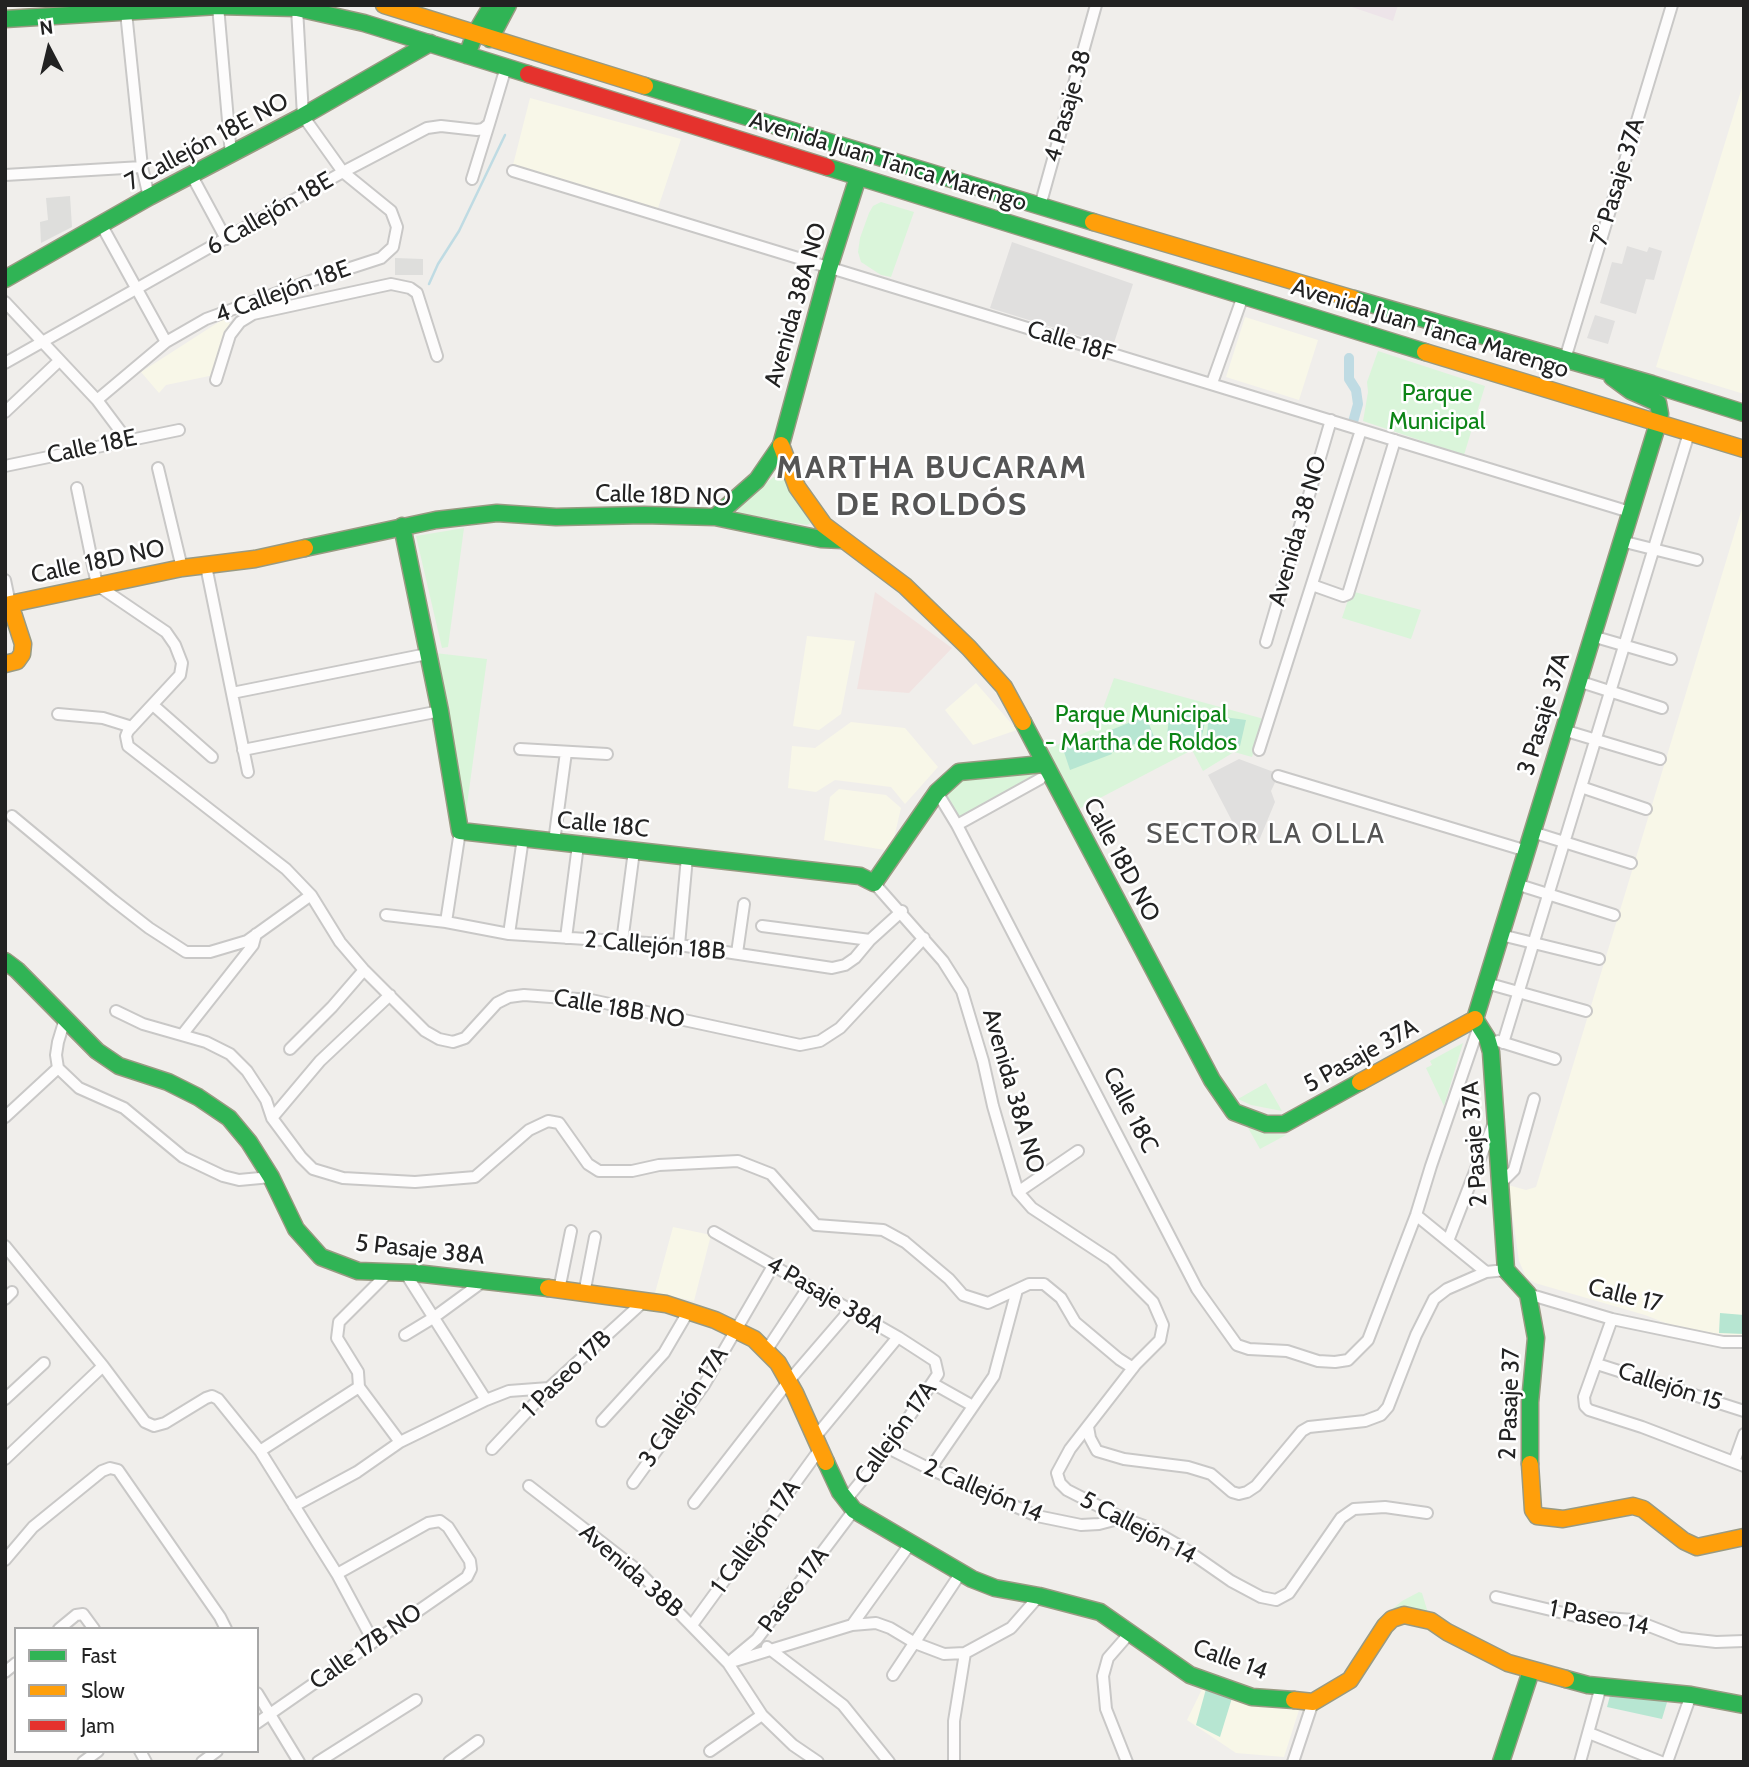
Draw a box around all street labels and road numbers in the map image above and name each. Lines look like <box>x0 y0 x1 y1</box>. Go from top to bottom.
street label: 4 Pasaje 38 <box>1038 46 1098 166</box>
street label: 7 Callejón 18E NO <box>120 87 294 197</box>
street label: Avenida Juan Tanca Marengo <box>746 106 1030 218</box>
street label: 7° Pasaje 37A <box>1585 115 1651 249</box>
street label: 6 Callejón 18E <box>201 166 339 262</box>
street label: Avenida 38A NO <box>759 219 833 391</box>
street label: 4 Callejón 18E <box>211 254 355 330</box>
street label: Avenida Juan Tanca Marengo <box>1288 273 1572 385</box>
street label: Calle 18F <box>1024 315 1118 369</box>
street label: Calle 18E <box>45 423 139 471</box>
street label: Avenida 38 NO <box>1263 453 1333 609</box>
street label: Calle 18D NO <box>595 479 731 513</box>
street label: Calle 18D NO <box>29 534 167 590</box>
street label: 3 Pasaje 37A <box>1512 649 1576 779</box>
street label: Calle 18D NO <box>1076 793 1166 927</box>
street label: Calle 18C <box>556 806 650 844</box>
street label: 2 Callejón 18B <box>583 925 727 967</box>
street label: Calle 18B NO <box>551 983 687 1035</box>
street label: Avenida 38A NO <box>976 1005 1050 1177</box>
street label: 5 Pasaje 37A <box>1299 1013 1423 1099</box>
street label: Calle 18C <box>1096 1062 1164 1158</box>
street label: 2 Pasaje 37A <box>1456 1080 1494 1208</box>
street label: 5 Pasaje 38A <box>354 1229 486 1271</box>
street label: 4 Pasaje 38A <box>761 1250 889 1340</box>
street label: Calle 17 <box>1585 1273 1665 1319</box>
street label: 1 Paseo 17B <box>516 1324 618 1424</box>
street label: 3 Callejón 17A <box>633 1341 735 1473</box>
street label: 2 Pasaje 37 <box>1494 1347 1526 1461</box>
street label: Callejón 15 <box>1614 1357 1726 1417</box>
street label: Callejón 17A <box>849 1376 943 1490</box>
street label: 2 Callejón 14 <box>919 1453 1047 1529</box>
street label: 1 Callejón 17A <box>705 1474 807 1600</box>
street label: 5 Callejón 14 <box>1075 1485 1201 1571</box>
street label: Avenida 38B <box>573 1518 689 1624</box>
street label: Paseo 17A <box>753 1542 835 1638</box>
street label: 1 Paseo 14 <box>1547 1594 1651 1642</box>
street label: Calle 17B NO <box>304 1598 428 1696</box>
street label: Calle 14 <box>1189 1633 1271 1687</box>

